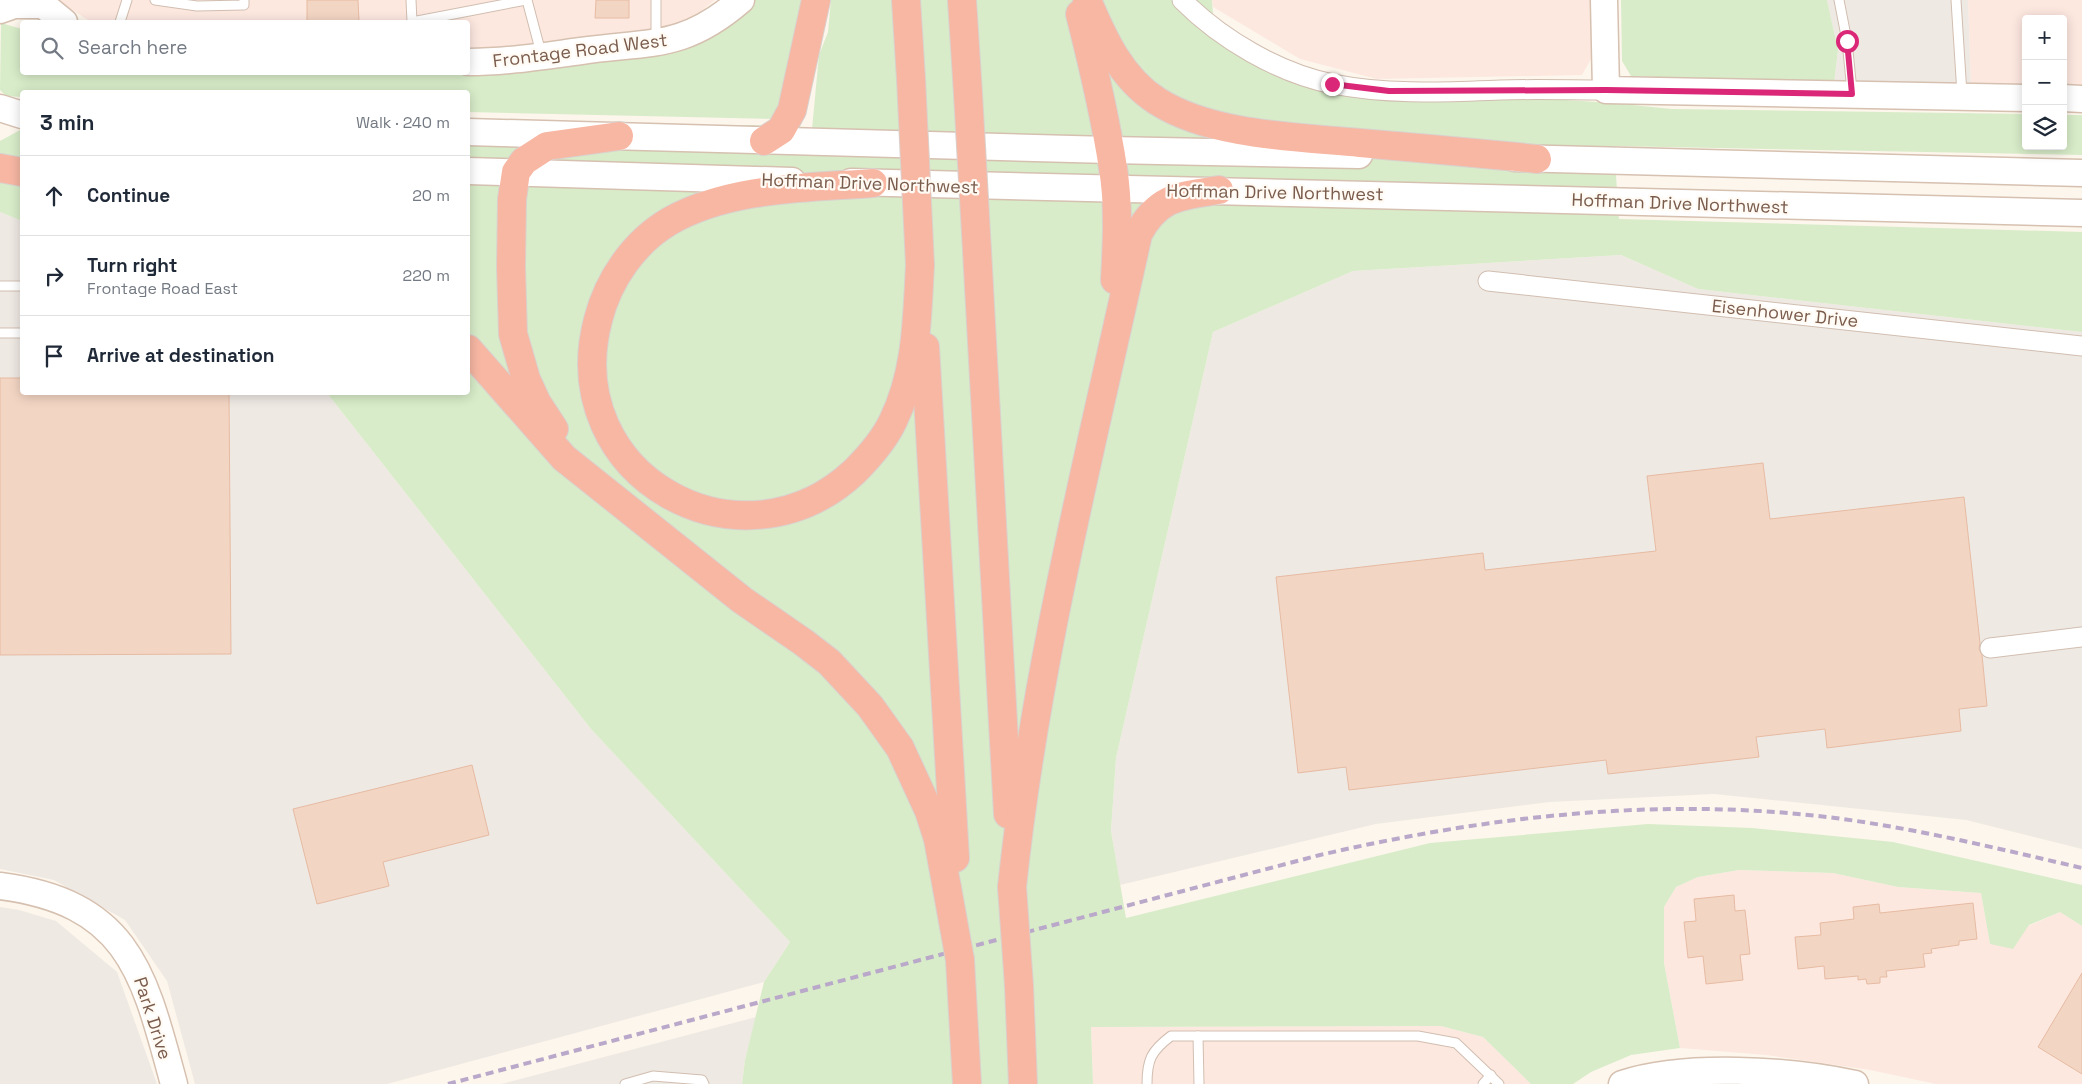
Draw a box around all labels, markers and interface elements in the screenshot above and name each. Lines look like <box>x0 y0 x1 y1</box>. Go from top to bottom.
map controls <box>2022 15 2067 150</box>
button: + <box>2022 15 2067 60</box>
search box <box>20 20 470 75</box>
street label: Frontage Road West <box>491 28 669 72</box>
route start <box>1836 30 1859 53</box>
icon: search <box>38 34 66 62</box>
text: Search here <box>78 35 188 60</box>
button: − <box>2022 60 2067 105</box>
route end <box>1321 73 1344 96</box>
button: layers <box>2022 105 2067 150</box>
text: 3 min <box>40 109 95 136</box>
text: Walk · 240 m <box>356 112 450 133</box>
street label: Hoffman Drive Northwest <box>761 168 979 198</box>
street label: Hoffman Drive Northwest <box>1166 179 1384 205</box>
icon: ahead <box>40 182 68 210</box>
text: Continue <box>87 183 170 208</box>
text: 20 m <box>412 185 450 206</box>
street label: Hoffman Drive Northwest <box>1571 188 1789 218</box>
text: Turn right <box>87 253 177 278</box>
icon: right <box>40 262 68 290</box>
text: 220 m <box>403 265 450 286</box>
text: Frontage Road East <box>87 278 238 299</box>
street label: Eisenhower Drive <box>1711 294 1859 332</box>
icon: arrive <box>40 342 68 370</box>
text: Arrive at destination <box>87 343 275 368</box>
street label: Park Drive <box>129 974 177 1062</box>

